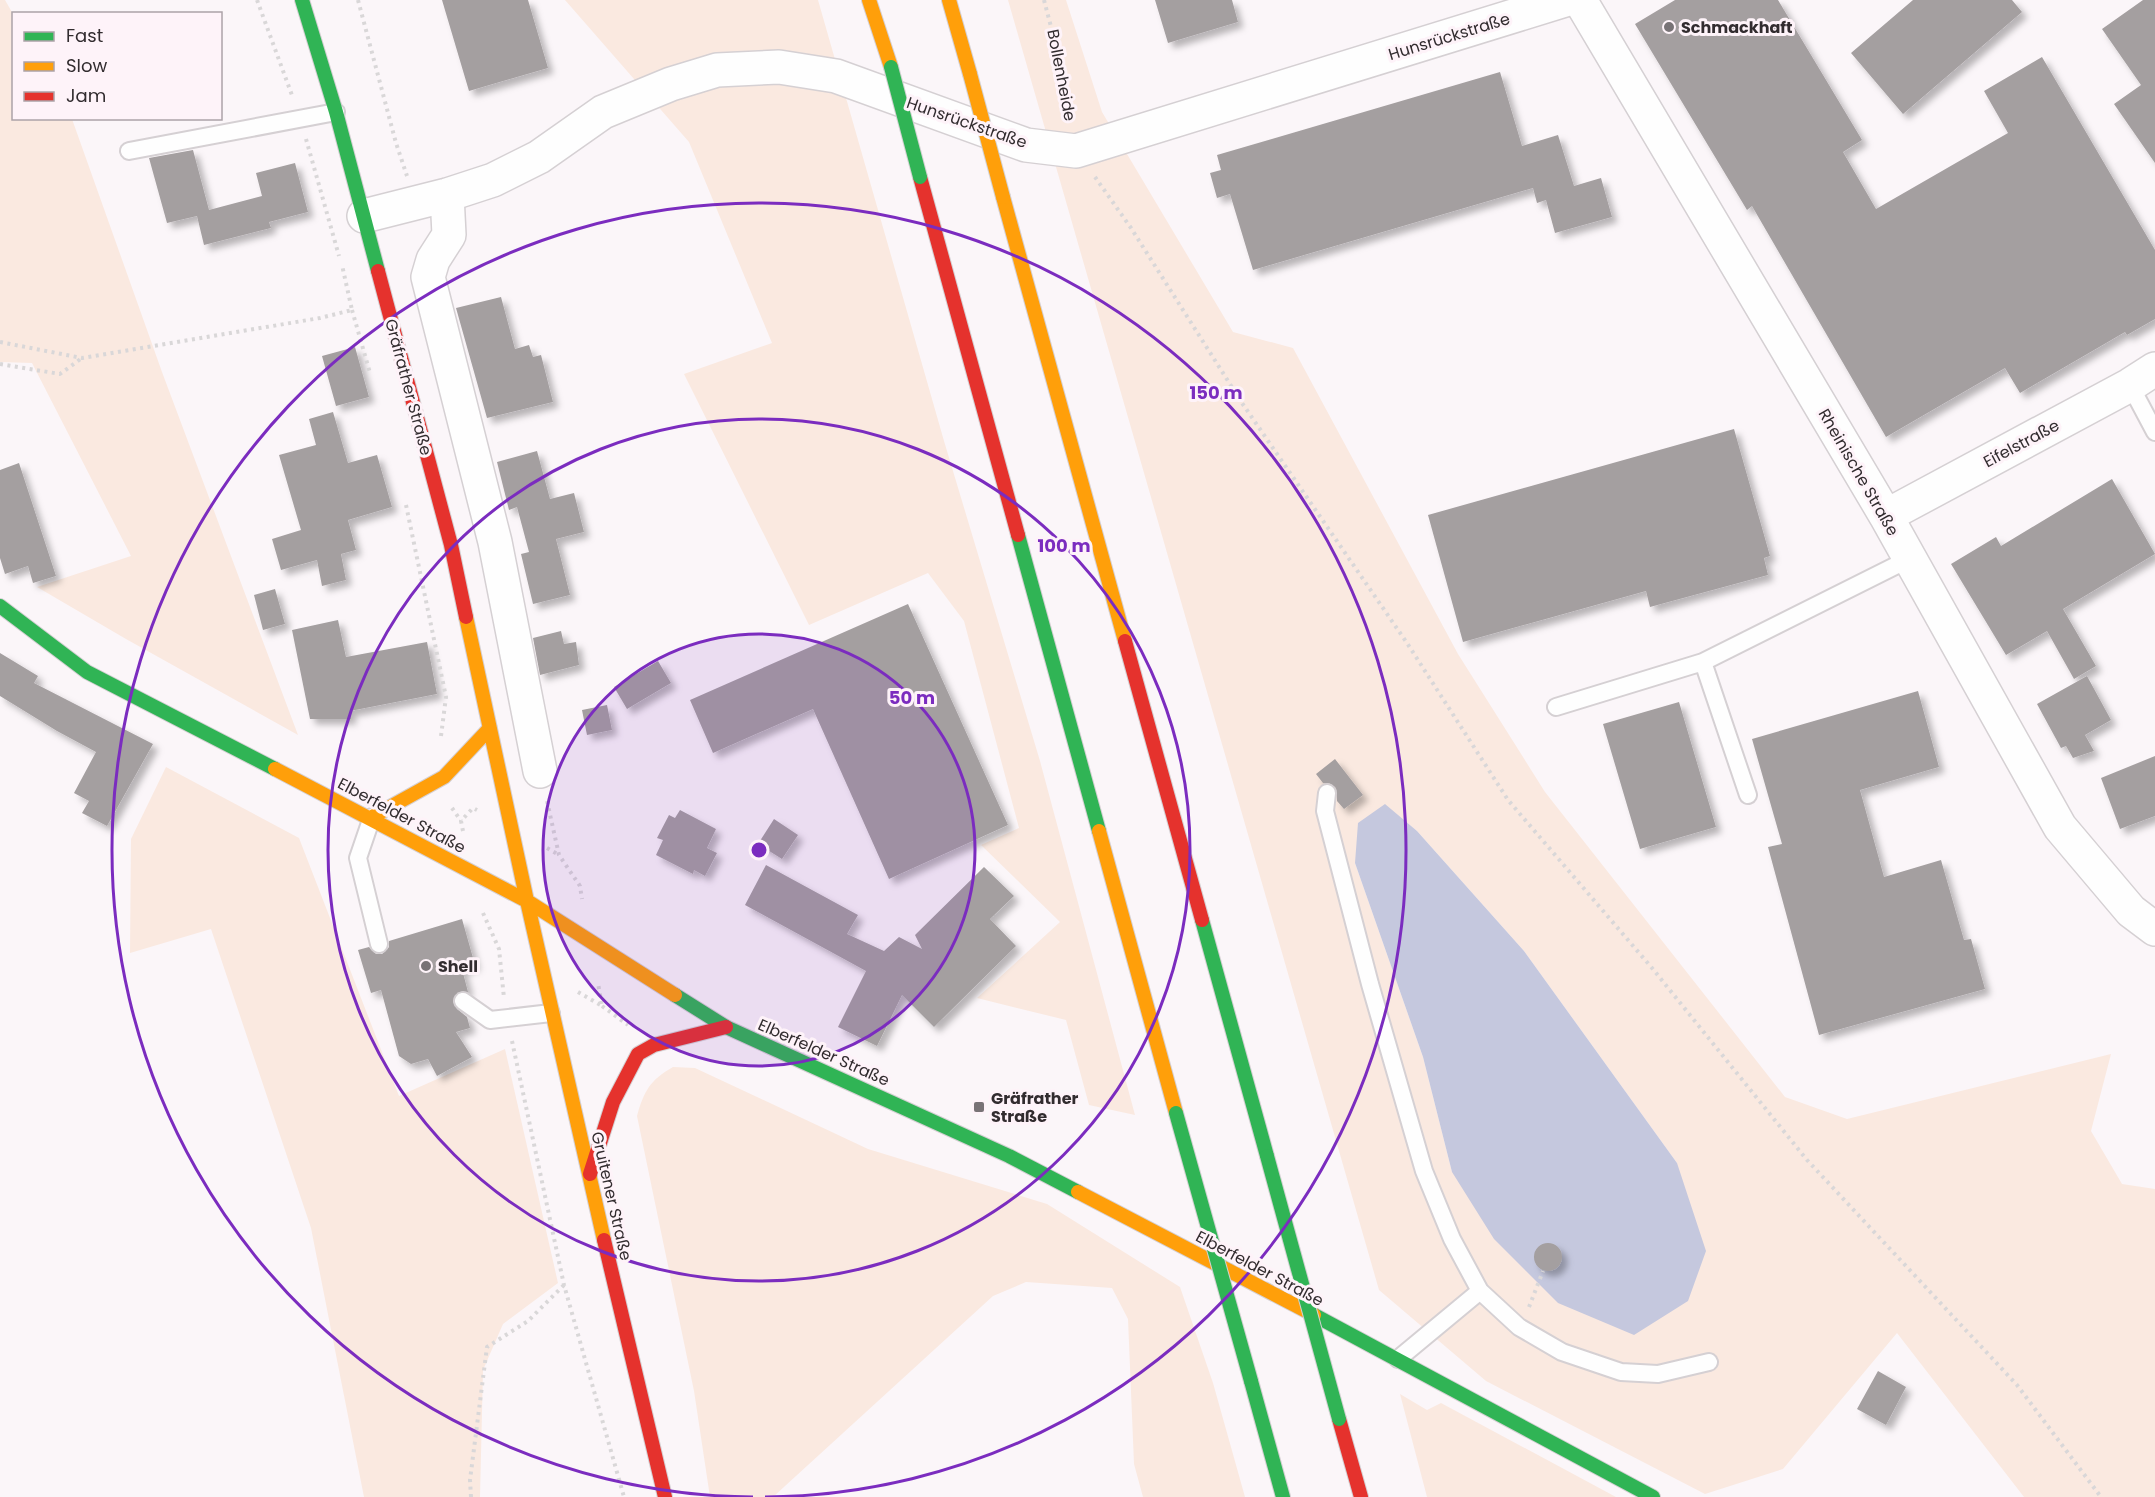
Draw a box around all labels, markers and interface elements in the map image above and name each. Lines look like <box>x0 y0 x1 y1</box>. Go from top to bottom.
street label: Hunsrückstraße <box>1386 7 1513 66</box>
legend <box>12 12 222 120</box>
place label: Schmackhaft <box>1681 16 1793 39</box>
marker: Schmackhaft <box>1662 20 1676 34</box>
text: Fast <box>66 23 103 48</box>
street label: Bollenheide <box>1041 27 1082 123</box>
text: Slow <box>66 53 108 78</box>
text: Jam <box>66 83 106 108</box>
street label: Hunsrückstraße <box>904 91 1030 154</box>
street label: Gräfrather Straße <box>379 316 438 458</box>
text: 150 m <box>1189 380 1243 405</box>
street label: Rheinische Straße <box>1813 404 1904 540</box>
street label: Eifelstraße <box>1979 414 2063 473</box>
text: 100 m <box>1037 533 1091 558</box>
text: 50 m <box>889 685 935 710</box>
street label: Elberfelder Straße <box>334 772 470 859</box>
centre of rings <box>749 840 769 860</box>
place label: Shell <box>438 955 478 978</box>
marker: Shell <box>419 959 433 973</box>
street label: Elberfelder Straße <box>754 1013 893 1092</box>
place label: Gräfrather Straße <box>991 1087 1079 1128</box>
marker: Gräfrather Straße <box>972 1100 986 1114</box>
street label: Gruitener Straße <box>586 1129 638 1263</box>
street label: Elberfelder Straße <box>1192 1225 1328 1312</box>

